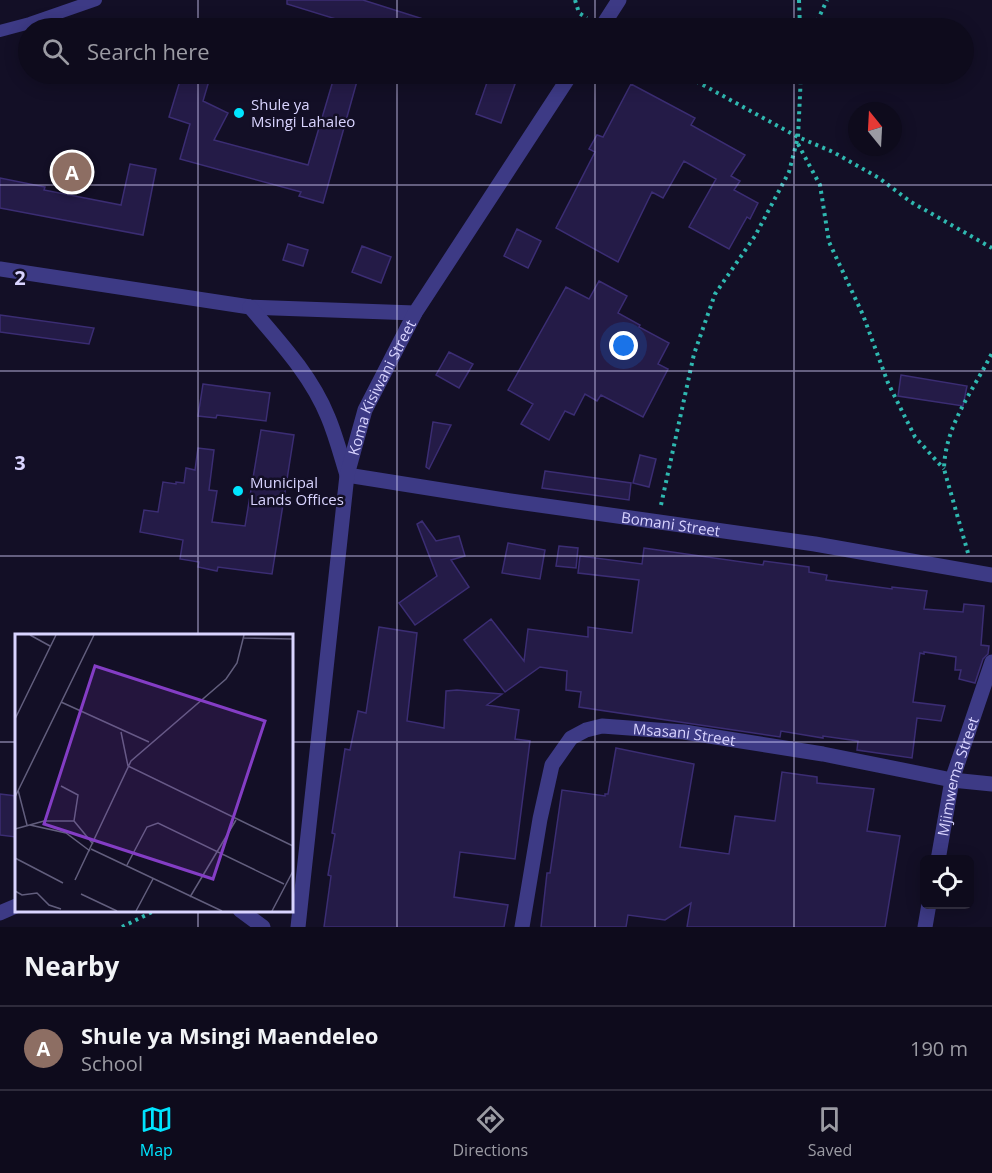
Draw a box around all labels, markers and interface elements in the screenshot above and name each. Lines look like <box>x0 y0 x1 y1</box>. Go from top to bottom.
search box <box>18 18 974 84</box>
icon: search <box>39 35 72 68</box>
text: Search here <box>87 36 210 66</box>
place label: Shule ya Msingi Lahaleo <box>251 94 355 131</box>
north arrow <box>848 102 902 156</box>
marker: Shule ya Msingi Lahaleo <box>232 106 246 120</box>
pin: A <box>52 150 92 195</box>
text: 2 <box>14 264 26 291</box>
street label: Koma Kisiwani Street <box>343 316 420 458</box>
your location <box>609 331 638 360</box>
text: 3 <box>14 449 26 476</box>
place label: Municipal Lands Offices <box>250 472 344 509</box>
marker: Municipal Lands Offices <box>231 484 245 498</box>
street label: Bomani Street <box>620 507 722 540</box>
inset map <box>15 634 292 912</box>
street label: Mjimwema Street <box>932 714 983 838</box>
street label: Msasani Street <box>632 718 737 750</box>
map controls <box>920 855 974 909</box>
button: locate <box>920 855 974 909</box>
text: Nearby <box>24 948 119 984</box>
text: Shule ya Msingi Maendeleo <box>81 1020 378 1050</box>
text: A <box>37 1035 50 1062</box>
text: 190 m <box>910 1035 968 1062</box>
text: School <box>81 1050 143 1077</box>
tab: Map <box>140 1103 173 1161</box>
tab: Directions <box>452 1103 528 1161</box>
tab: Saved <box>808 1103 852 1161</box>

